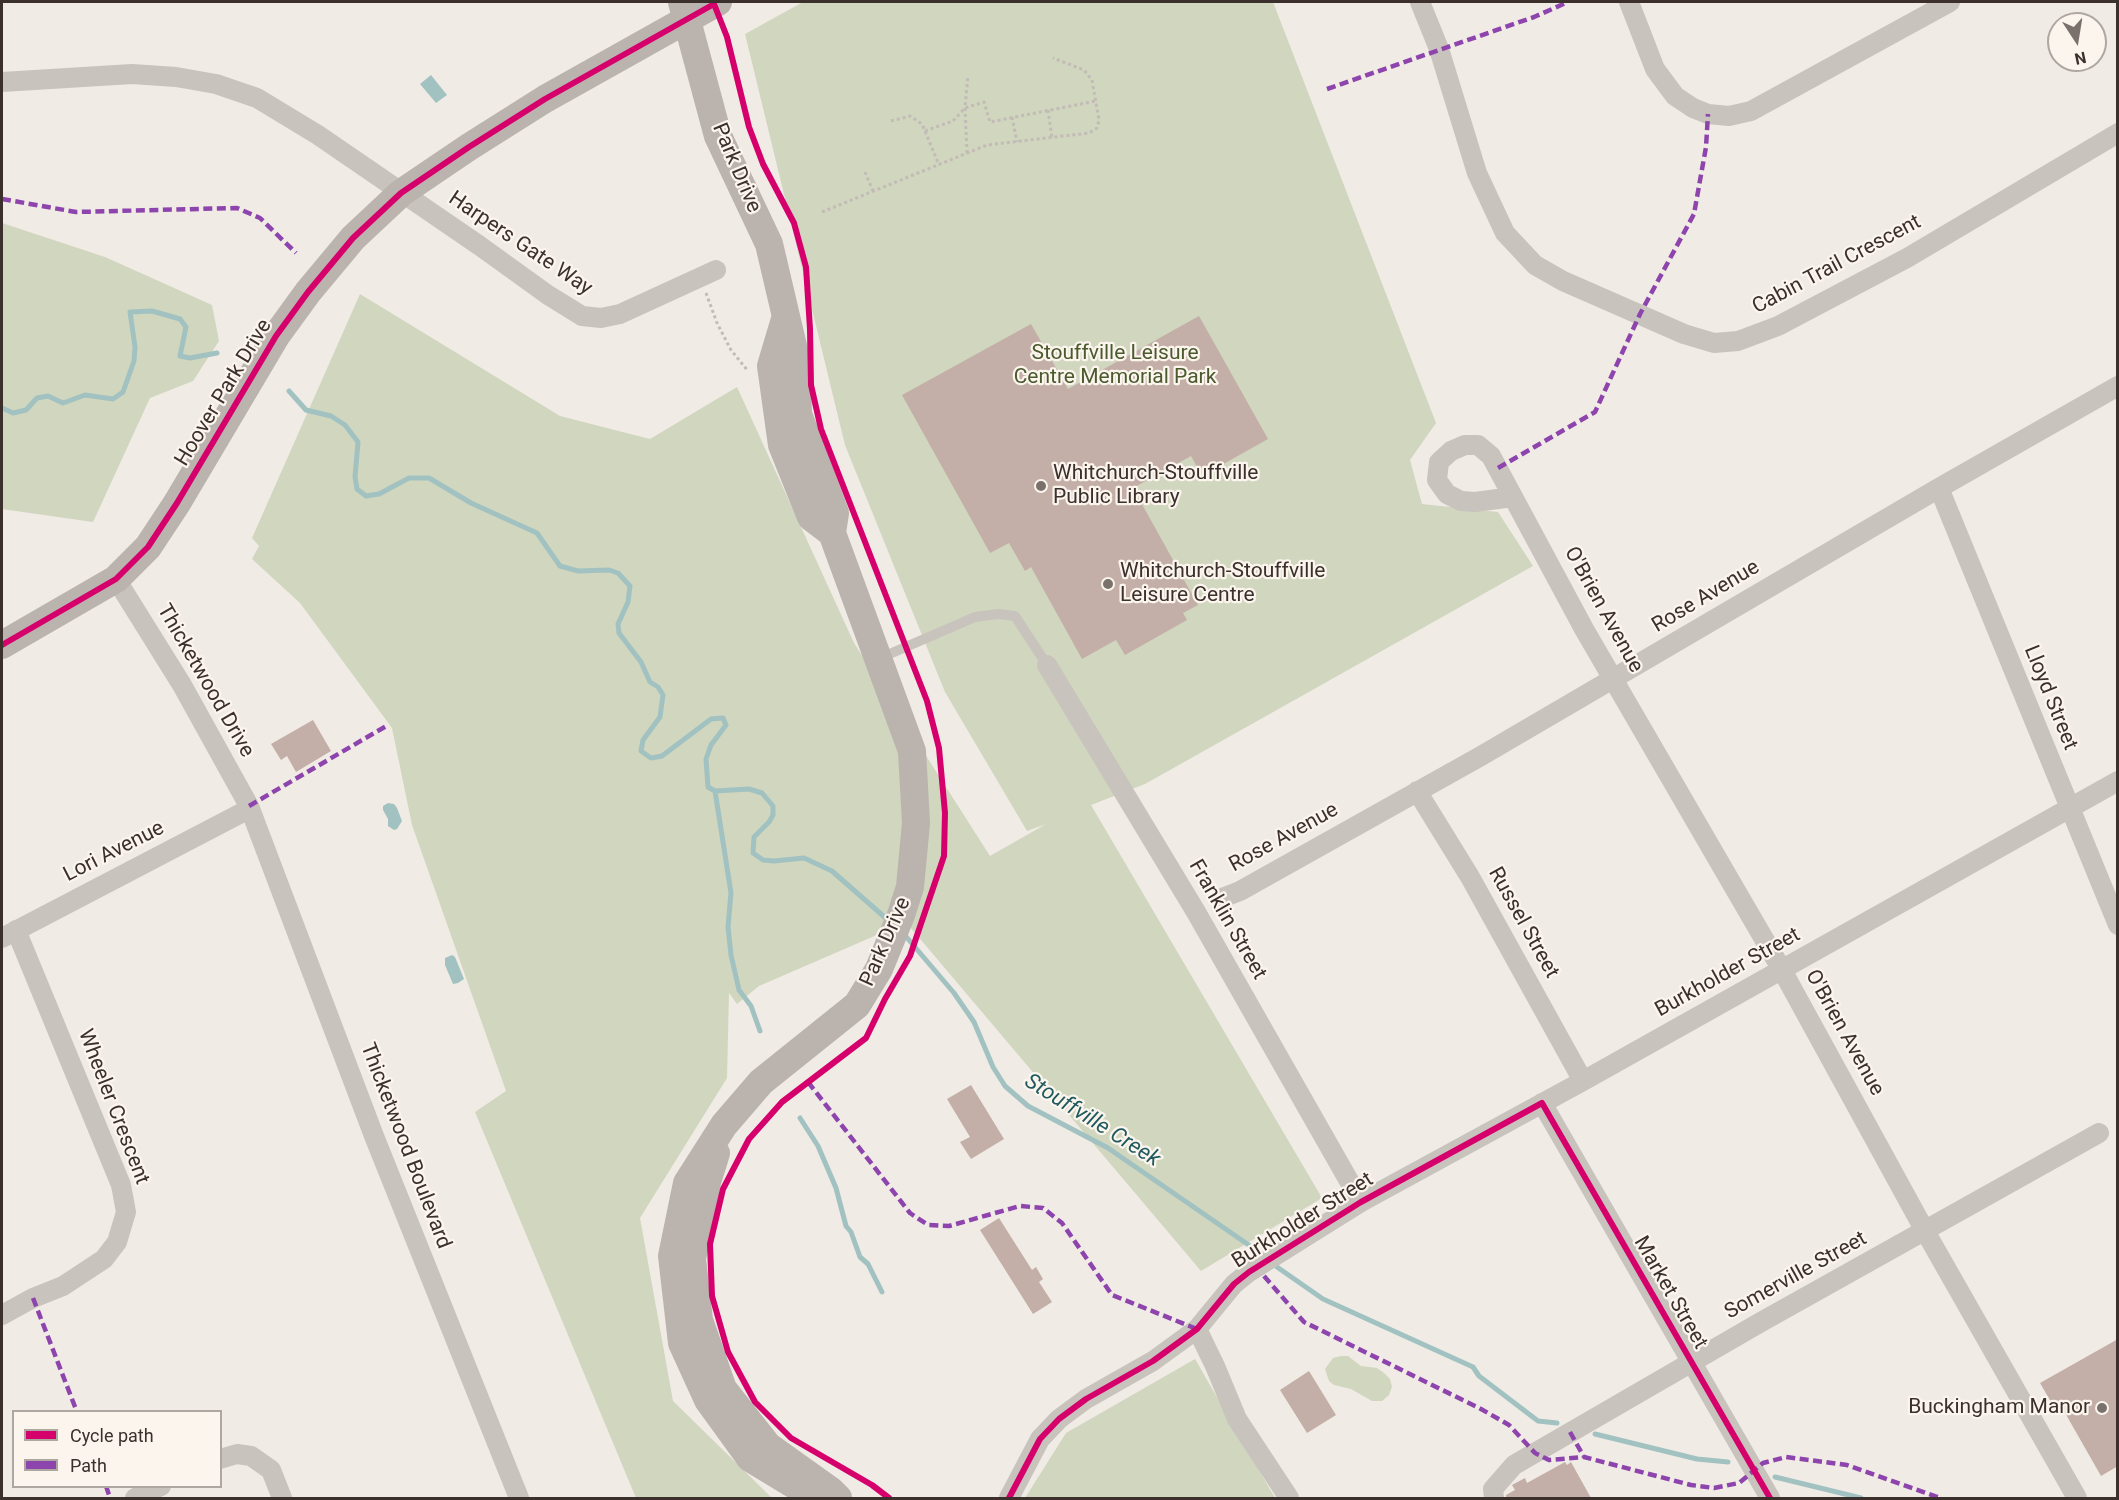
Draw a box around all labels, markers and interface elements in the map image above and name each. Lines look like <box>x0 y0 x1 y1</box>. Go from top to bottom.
north arrow <box>2047 12 2107 72</box>
text: N <box>2073 48 2088 69</box>
street label: Park Drive <box>706 119 766 217</box>
street label: Harpers Gate Way <box>443 187 597 301</box>
street label: Cabin Trail Crescent <box>1748 210 1926 320</box>
street label: Hoover Park Drive <box>170 315 278 471</box>
park label: Stouffville Leisure Centre Memorial Park <box>1014 341 1216 391</box>
place label: Whitchurch-Stouffville Public Library <box>1053 461 1259 511</box>
marker: Whitchurch-Stouffville Public Library <box>1034 479 1048 493</box>
street label: O'Brien Avenue <box>1558 543 1648 677</box>
street label: Rose Avenue <box>1648 555 1764 639</box>
place label: Whitchurch-Stouffville Leisure Centre <box>1120 559 1326 609</box>
marker: Whitchurch-Stouffville Leisure Centre <box>1101 577 1115 591</box>
street label: Thicketwood Drive <box>151 600 259 762</box>
street label: Lloyd Street <box>2018 642 2082 754</box>
street label: Rose Avenue <box>1225 798 1343 878</box>
street label: Lori Avenue <box>60 816 168 888</box>
street label: Franklin Street <box>1183 856 1271 984</box>
street label: Russel Street <box>1482 863 1564 983</box>
street label: Park Drive <box>855 894 917 990</box>
street label: Burkholder Street <box>1651 923 1805 1023</box>
street label: O'Brien Avenue <box>1799 966 1889 1100</box>
street label: Wheeler Crescent <box>72 1026 154 1188</box>
street label: Thicketwood Boulevard <box>354 1040 456 1252</box>
water label: Stouffville Creek <box>1019 1069 1165 1173</box>
street label: Burkholder Street <box>1228 1167 1378 1275</box>
street label: Somerville Street <box>1721 1227 1871 1325</box>
street label: Market Street <box>1628 1232 1712 1354</box>
place label: Buckingham Manor <box>1908 1395 2090 1421</box>
marker: Buckingham Manor <box>2095 1401 2109 1415</box>
legend <box>12 1410 222 1488</box>
text: Cycle path <box>70 1425 154 1446</box>
text: Path <box>70 1455 107 1476</box>

